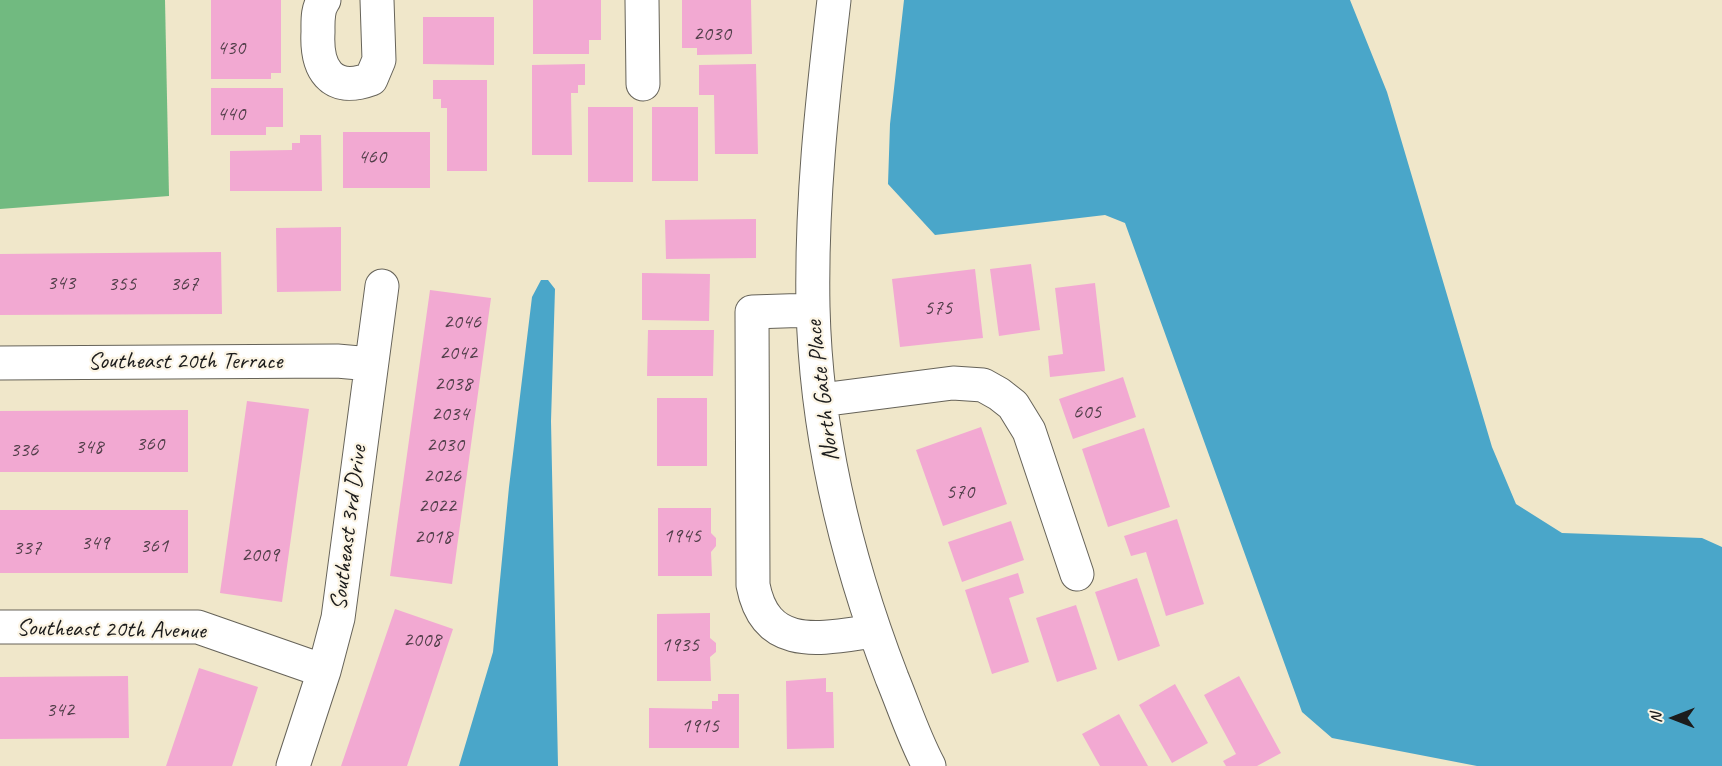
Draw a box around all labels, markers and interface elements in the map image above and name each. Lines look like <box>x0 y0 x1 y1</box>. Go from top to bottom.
house number: 2030 <box>693 21 731 47</box>
house number: 430 <box>217 35 245 61</box>
house number: 440 <box>217 101 245 127</box>
house number: 460 <box>358 144 386 170</box>
house number: 343 <box>47 270 75 296</box>
house number: 355 <box>108 271 136 297</box>
house number: 367 <box>170 271 198 297</box>
house number: 575 <box>924 295 952 321</box>
house number: 2046 <box>443 309 481 335</box>
street label: North Gate Place <box>800 319 846 463</box>
house number: 2042 <box>439 340 477 366</box>
street label: Southeast 20th Terrace <box>88 348 282 376</box>
house number: 2038 <box>434 371 472 397</box>
house number: 605 <box>1073 399 1101 425</box>
house number: 2034 <box>431 401 469 427</box>
house number: 360 <box>136 431 164 457</box>
house number: 2030 <box>426 432 464 458</box>
house number: 348 <box>75 434 103 460</box>
house number: 336 <box>10 437 38 463</box>
street label: Southeast 3rd Drive <box>325 444 373 612</box>
house number: 2026 <box>423 463 461 489</box>
house number: 570 <box>946 479 974 505</box>
house number: 2022 <box>418 493 456 519</box>
house number: 1945 <box>663 523 701 549</box>
house number: 2018 <box>414 524 452 550</box>
house number: 349 <box>81 530 109 556</box>
house number: 361 <box>140 533 168 559</box>
house number: 337 <box>13 535 41 561</box>
house number: 2009 <box>241 542 279 568</box>
street label: Southeast 20th Avenue <box>16 614 206 646</box>
house number: 2008 <box>403 627 441 653</box>
house number: 1935 <box>661 632 699 658</box>
north arrow <box>1644 688 1704 748</box>
house number: 342 <box>46 697 74 723</box>
house number: 1915 <box>681 713 719 739</box>
text: N <box>1646 713 1666 723</box>

